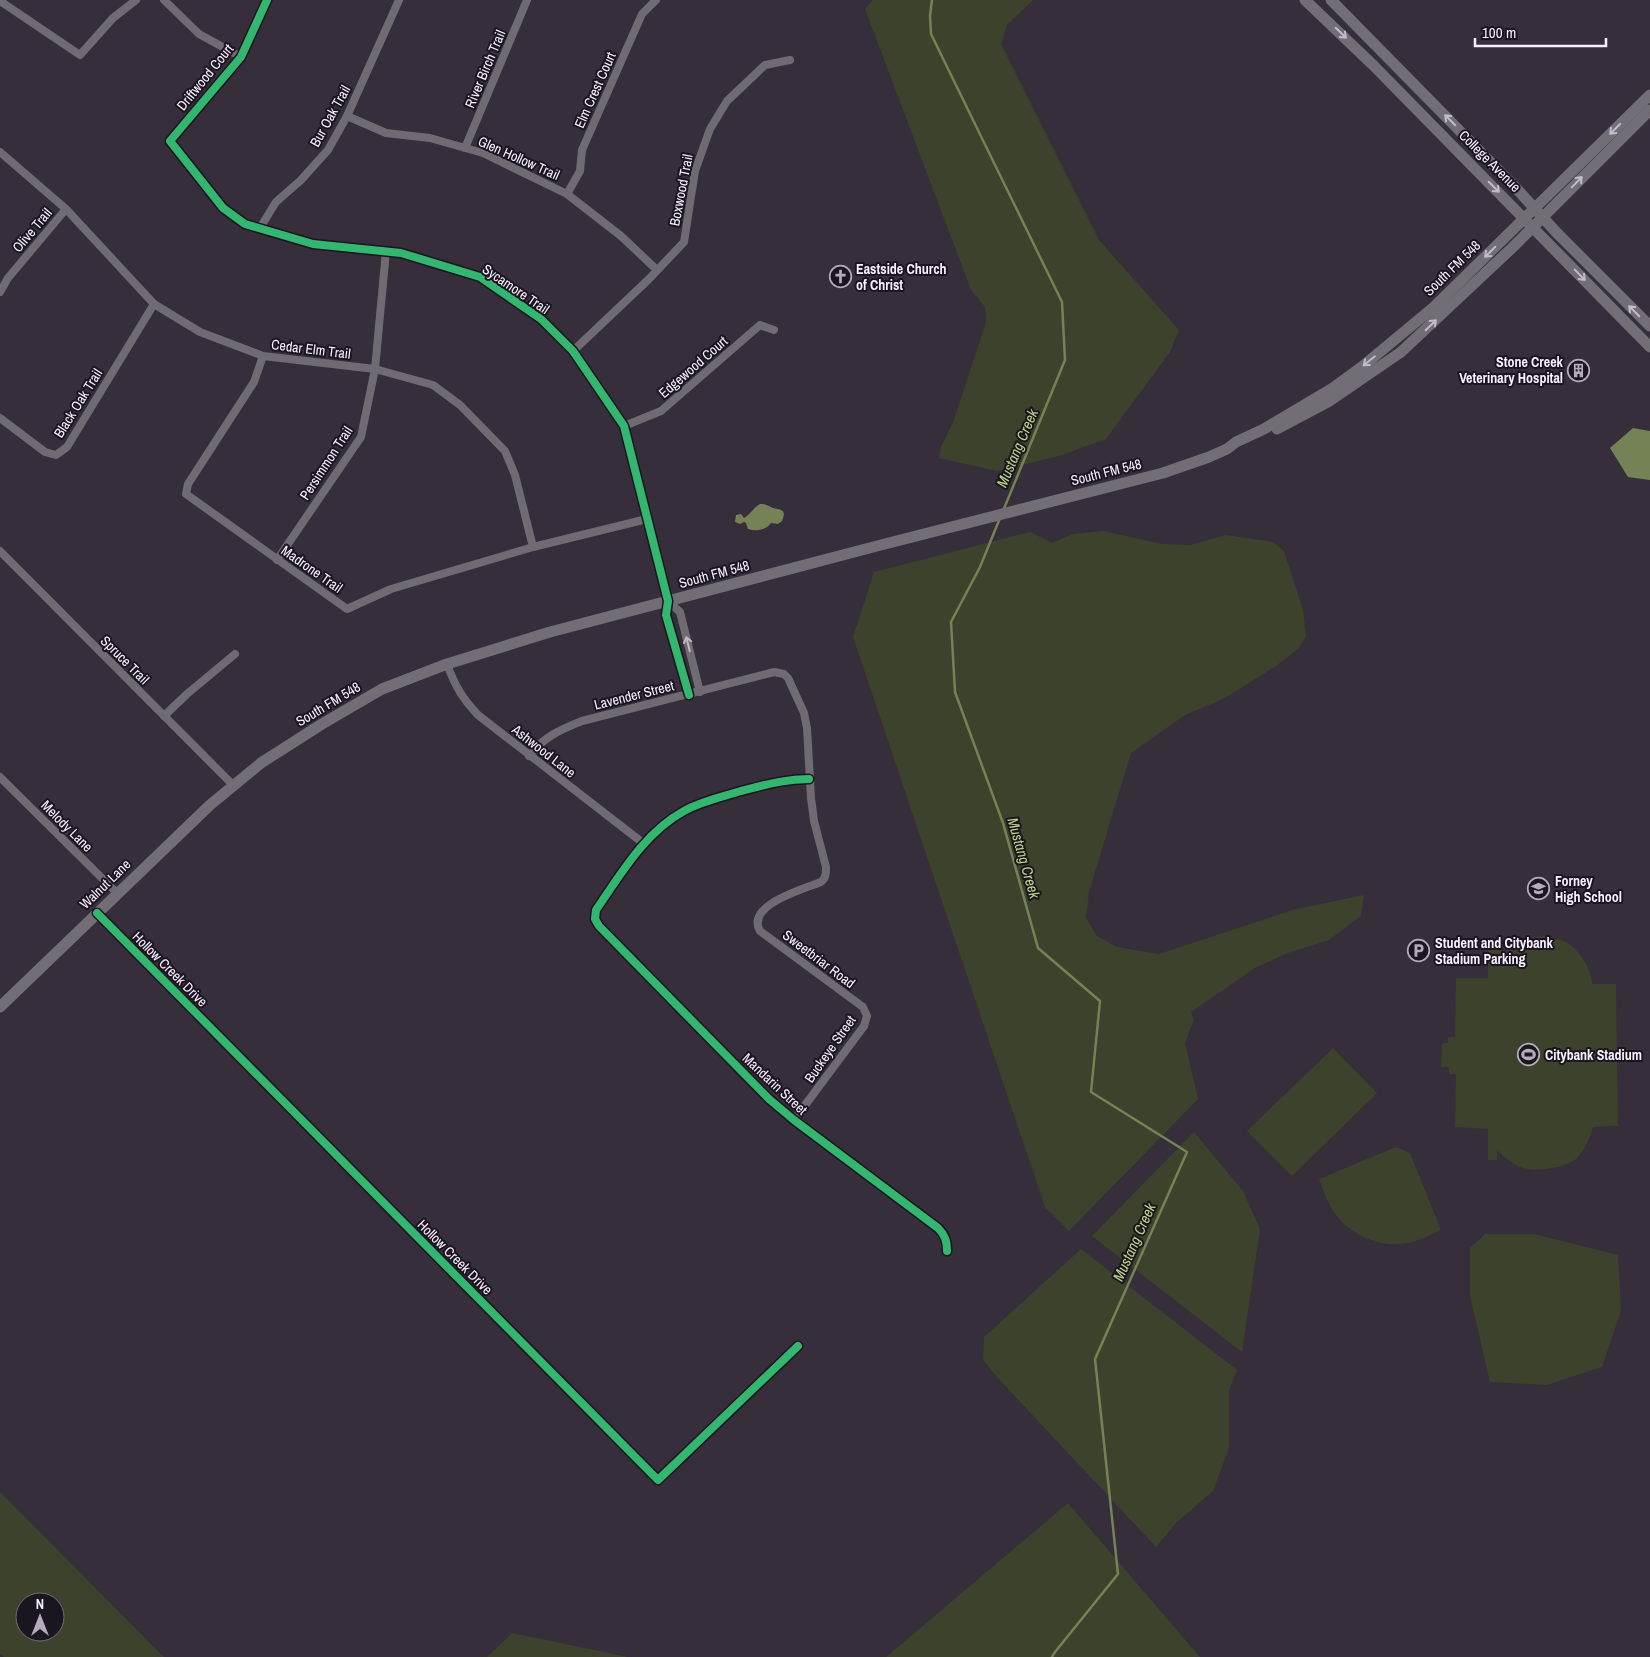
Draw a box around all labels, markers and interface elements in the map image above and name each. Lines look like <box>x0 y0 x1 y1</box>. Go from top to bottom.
scale bar <box>1475 15 1606 47</box>
text: 100 m <box>1482 22 1516 43</box>
street label: River Birch Trail <box>461 27 509 111</box>
one-way arrow <box>1335 27 1347 40</box>
street label: Driftwood Court <box>173 40 237 114</box>
street label: Elm Crest Court <box>570 49 620 131</box>
street label: Bur Oak Trail <box>306 82 354 150</box>
one-way arrow <box>1444 114 1456 126</box>
one-way arrow <box>1609 123 1621 135</box>
street label: College Avenue <box>1455 126 1525 196</box>
street label: Glen Hollow Trail <box>475 132 563 184</box>
street label: Boxwood Trail <box>665 153 697 227</box>
one-way arrow <box>1571 176 1583 189</box>
one-way arrow <box>1488 181 1500 193</box>
street label: Olive Trail <box>8 204 56 256</box>
street label: South FM 548 <box>1420 236 1484 300</box>
one-way arrow <box>1484 246 1496 258</box>
street label: Sycamore Trail <box>479 260 553 318</box>
place label: Eastside Church of Christ <box>856 260 947 294</box>
church icon: Eastside Church of Christ <box>828 265 852 289</box>
one-way arrow <box>1574 269 1586 282</box>
one-way arrow <box>1628 304 1640 317</box>
one-way arrow <box>1424 319 1437 331</box>
street label: Edgewood Court <box>655 332 731 402</box>
street label: Cedar Elm Trail <box>270 335 352 363</box>
place label: Stone Creek Veterinary Hospital <box>1459 353 1564 387</box>
one-way arrow <box>1363 356 1376 367</box>
building icon: Stone Creek Veterinary Hospital <box>1567 358 1591 382</box>
street label: Black Oak Trail <box>50 365 106 441</box>
water label: Mustang Creek <box>991 405 1043 490</box>
street label: Persimmon Trail <box>296 423 356 503</box>
street label: South FM 548 <box>1069 455 1143 489</box>
street label: Madrone Trail <box>278 541 346 597</box>
street label: South FM 548 <box>677 556 751 592</box>
street label: Spruce Trail <box>97 632 153 688</box>
one-way arrow <box>683 637 692 653</box>
street label: Lavender Street <box>592 676 676 714</box>
street label: South FM 548 <box>292 678 364 730</box>
street label: Ashwood Lane <box>508 720 579 781</box>
street label: Melody Lane <box>37 796 97 856</box>
water label: Mustang Creek <box>1002 815 1046 902</box>
street label: Walnut Lane <box>76 855 134 913</box>
place label: Forney High School <box>1555 872 1622 906</box>
school or university icon: Forney High School <box>1527 877 1551 901</box>
street label: Sweetbriar Road <box>779 926 859 992</box>
street label: Hollow Creek Drive <box>129 928 211 1010</box>
place label: Student and Citybank Stadium Parking <box>1435 934 1554 968</box>
parking icon: Student and Citybank Stadium Parking <box>1407 939 1431 963</box>
street label: Buckeye Street <box>800 1012 860 1086</box>
sports icon: Citybank Stadium <box>1517 1043 1541 1067</box>
place label: Citybank Stadium <box>1545 1046 1642 1064</box>
street label: Mandarin Street <box>739 1049 811 1119</box>
water label: Mustang Creek <box>1107 1199 1161 1284</box>
street label: Hollow Creek Drive <box>414 1216 496 1298</box>
north arrow <box>15 1592 65 1642</box>
text: N <box>36 1595 44 1613</box>

